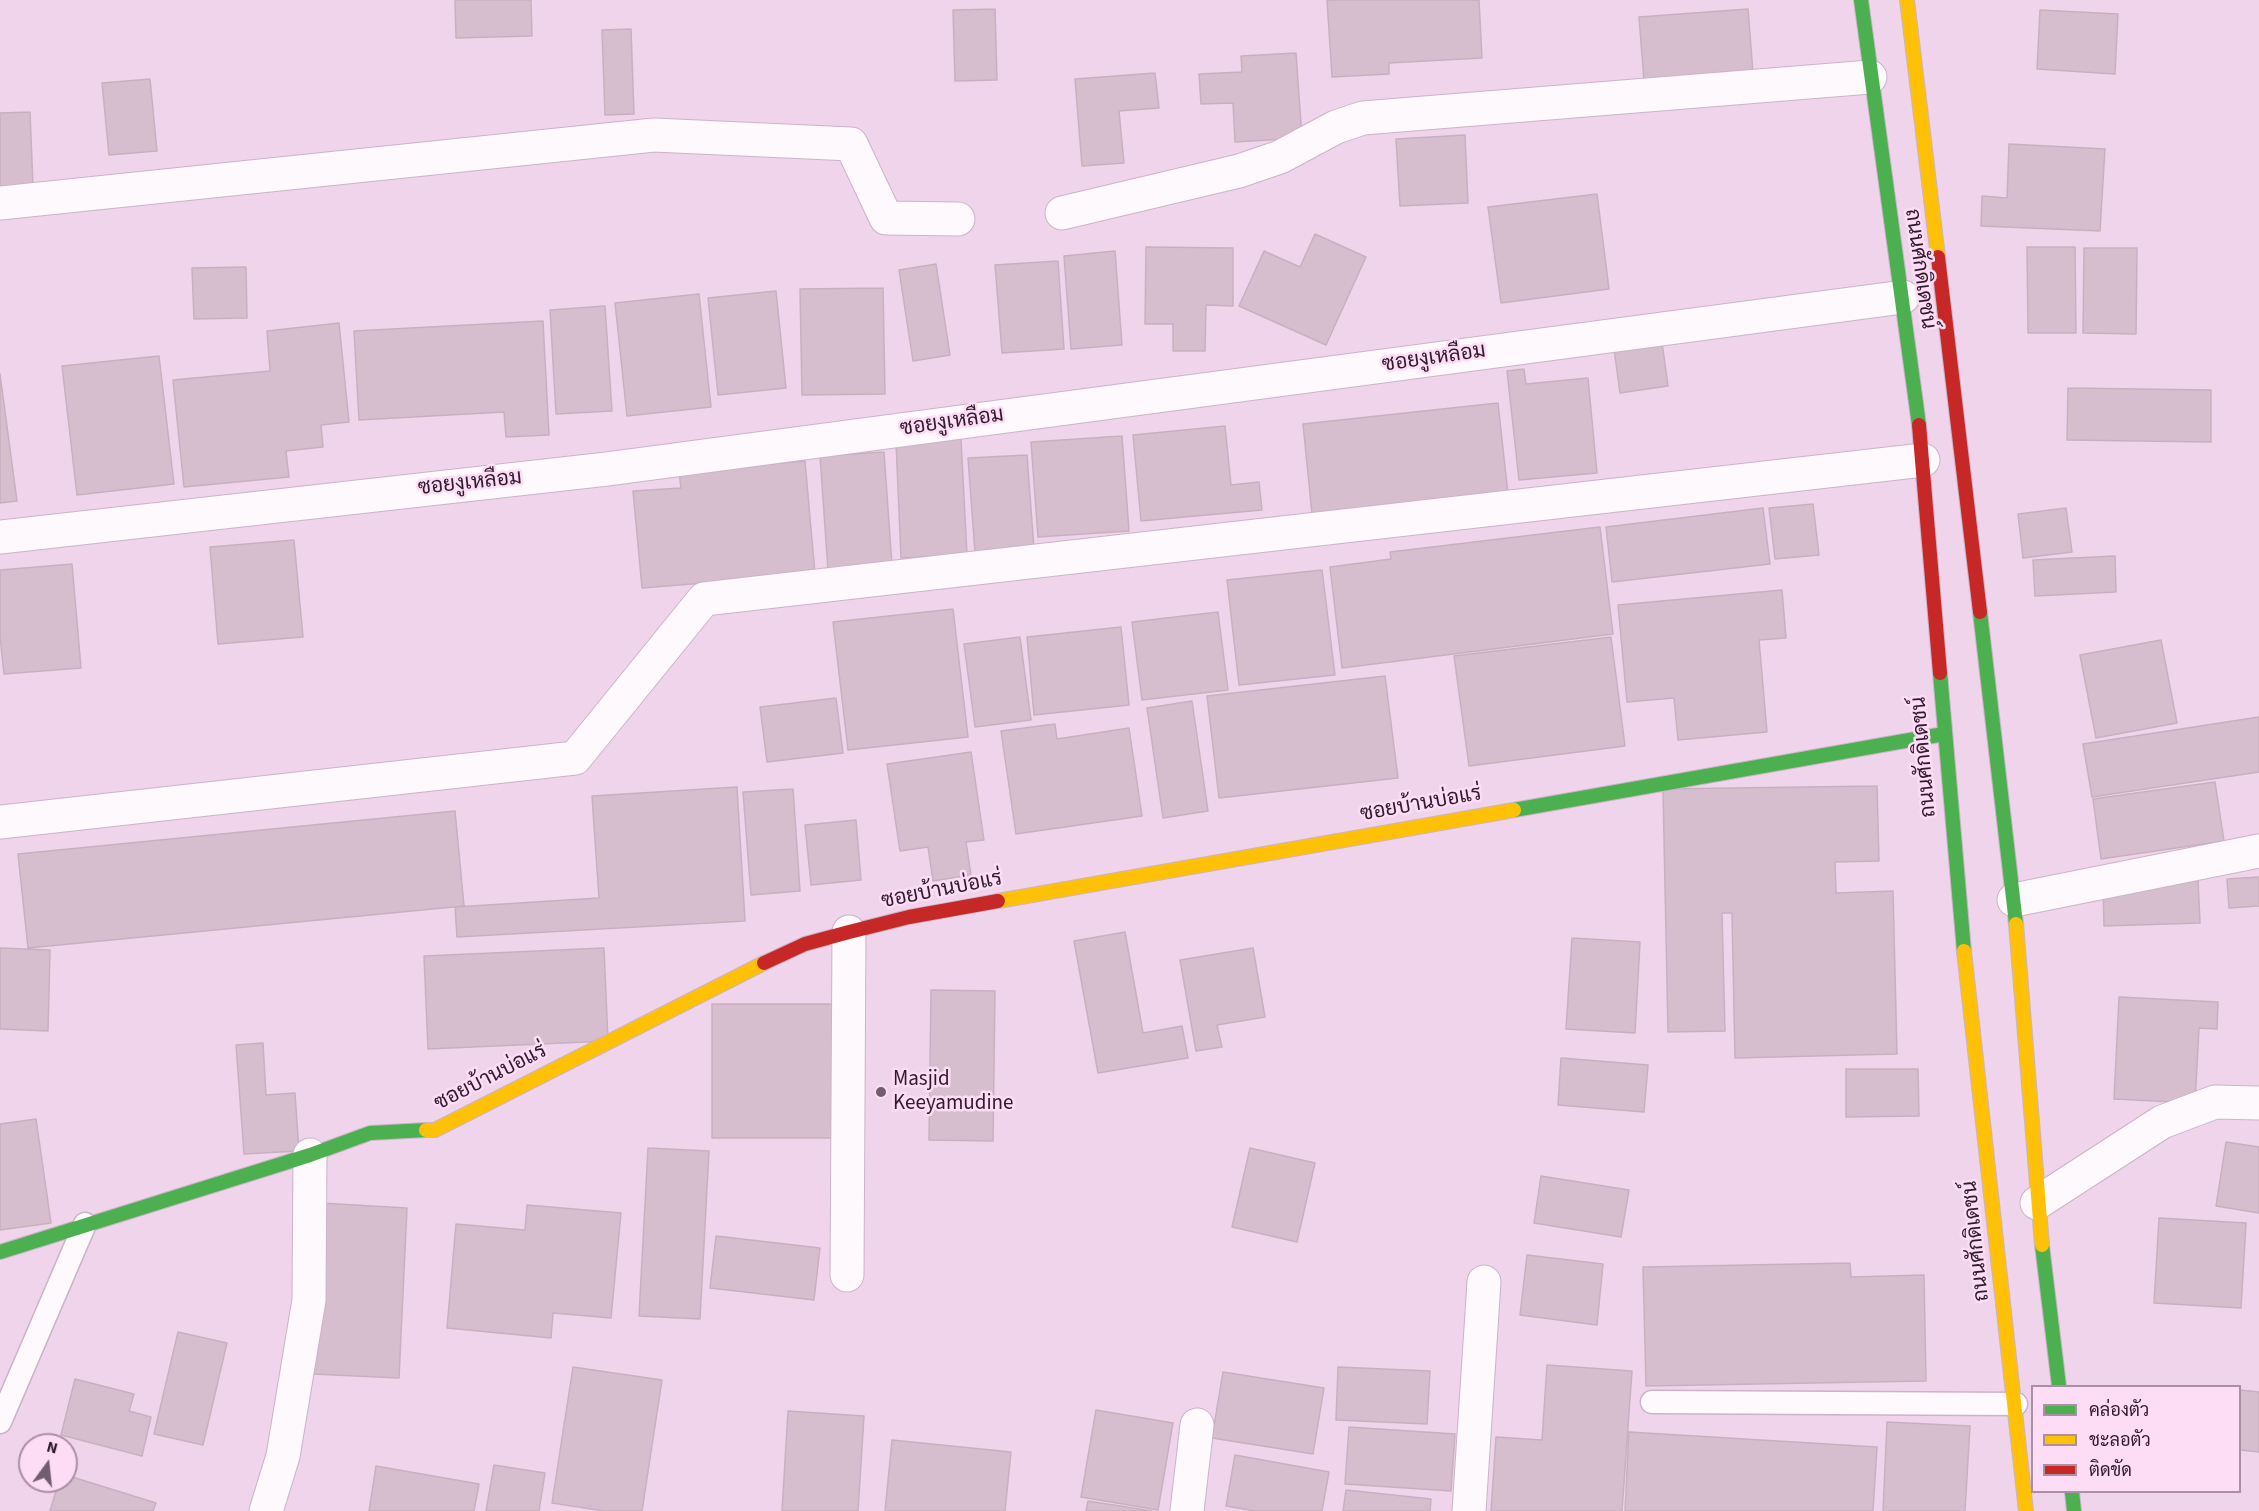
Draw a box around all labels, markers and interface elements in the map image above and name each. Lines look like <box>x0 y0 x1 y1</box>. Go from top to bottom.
street label: ถนนศักดิเดชน์ <box>1898 207 1940 331</box>
street label: ซอยงูเหลือม <box>1381 339 1487 379</box>
street label: ซอยงูเหลือม <box>899 403 1005 443</box>
street label: ซอยงูเหลือม <box>417 466 523 502</box>
street label: ถนนศักดิเดชน์ <box>1907 696 1943 818</box>
street label: ซอยบ้านบ่อแร่ <box>1358 782 1484 828</box>
street label: ซอยบ้านบ่อแร่ <box>879 867 1005 915</box>
street label: ซอยบ้านบ่อแร่ <box>431 1039 551 1117</box>
place label: Masjid Keeyamudine <box>893 1067 1013 1117</box>
marker: Masjid Keeyamudine <box>874 1085 888 1099</box>
street label: ถนนศักดิเดชน์ <box>1958 1179 1996 1303</box>
legend <box>2031 1385 2241 1493</box>
text: คล่องตัว <box>2089 1398 2149 1423</box>
text: ชะลอตัว <box>2089 1428 2151 1453</box>
north arrow <box>18 1433 78 1493</box>
text: N <box>44 1436 60 1460</box>
text: ติดขัด <box>2089 1458 2132 1483</box>

